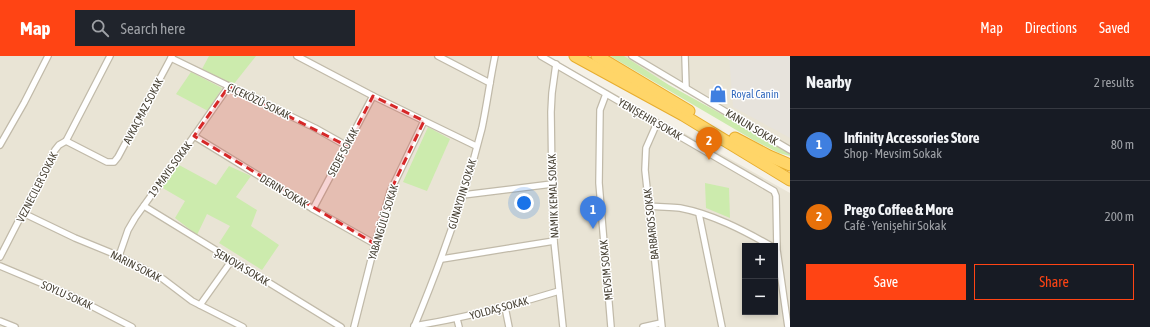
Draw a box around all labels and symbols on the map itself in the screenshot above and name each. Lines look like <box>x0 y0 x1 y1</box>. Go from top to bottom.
street label: AVKAÇMAZ SOKAK <box>121 76 166 146</box>
street label: ÇIÇEKÖZÜ SOKAK <box>225 81 293 122</box>
shop icon: Royal Canin <box>708 84 728 104</box>
place label: Royal Canin <box>731 88 779 100</box>
street label: YENIŞEHIR SOKAK <box>616 96 685 142</box>
street label: KANUN SOKAK <box>724 107 781 148</box>
street label: SEDEF SOKAK <box>325 125 361 178</box>
pin: 2 <box>696 127 722 160</box>
street label: 19 MAYIS SOKAK <box>146 139 194 199</box>
street label: VEZNECILER SOKAK <box>14 149 60 224</box>
street label: NAMIK KEMAL SOKAK <box>546 153 560 239</box>
street label: GÜNAYDIN SOKAK <box>446 157 479 231</box>
street label: DERIN SOKAK <box>258 172 311 210</box>
street label: YABANGÜLÜ SOKAK <box>366 182 400 261</box>
street label: BARBAROS SOKAK <box>641 187 661 260</box>
your location <box>514 193 534 213</box>
pin: 1 <box>580 196 606 229</box>
street label: MEVSIM SOKAK <box>597 239 615 301</box>
street label: ŞENOVA SOKAK <box>213 246 272 288</box>
street label: NARIN SOKAK <box>109 248 164 284</box>
street label: SOYLU SOKAK <box>39 278 95 312</box>
street label: YOLDAŞ SOKAK <box>468 294 530 322</box>

